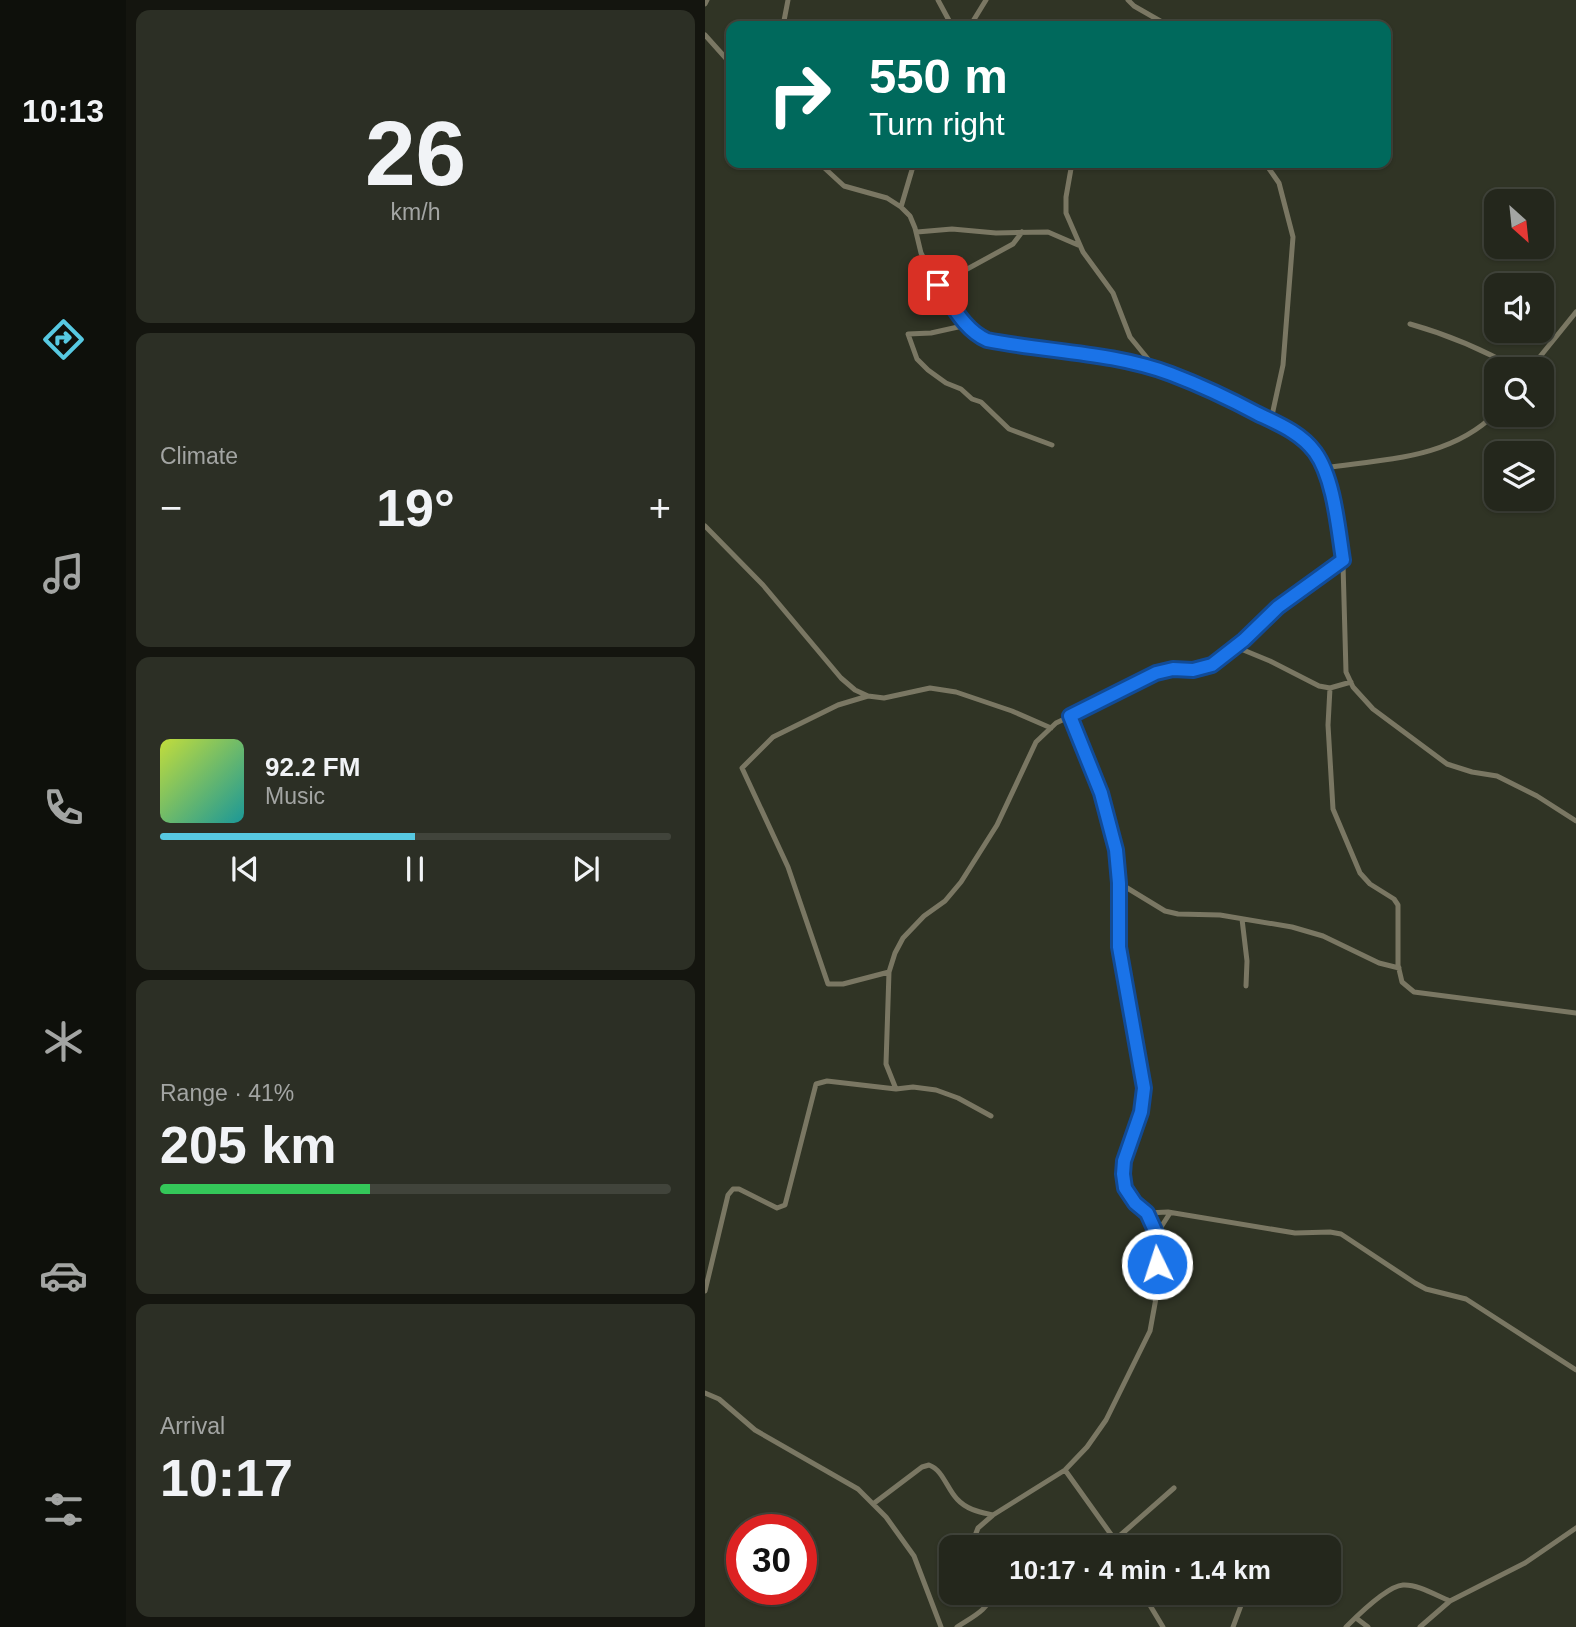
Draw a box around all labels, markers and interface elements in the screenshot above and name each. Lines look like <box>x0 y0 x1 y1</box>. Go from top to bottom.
icon: right <box>754 49 845 140</box>
text: 550 m <box>869 49 1008 103</box>
text: 10:13 <box>22 93 104 129</box>
text: 26 <box>365 103 466 204</box>
text: Turn right <box>869 106 1005 142</box>
north arrow <box>1484 189 1554 259</box>
map controls <box>1484 189 1554 511</box>
text: km/h <box>391 199 440 225</box>
pin <box>908 255 968 315</box>
icon: arrive <box>919 266 957 304</box>
button: sound <box>1484 273 1554 343</box>
icon: directions <box>39 315 88 364</box>
button: search <box>1484 357 1554 427</box>
button: layers <box>1484 441 1554 511</box>
text: Climate <box>160 443 238 469</box>
text: 19° <box>376 479 455 537</box>
text: − <box>160 487 182 529</box>
text: + <box>649 487 671 529</box>
icon: music <box>39 549 88 598</box>
text: 92.2 FM <box>265 752 360 782</box>
icon: phone <box>39 783 88 832</box>
text: Music <box>265 783 325 809</box>
icon: previous <box>226 850 264 888</box>
icon: pause <box>396 850 434 888</box>
icon: next <box>567 850 605 888</box>
icon: climate <box>39 1017 88 1066</box>
text: Range · 41% <box>160 1080 294 1106</box>
text: 205 km <box>160 1116 336 1174</box>
position arrow <box>1120 1227 1194 1301</box>
icon: car <box>39 1251 88 1300</box>
text: Arrival <box>160 1413 225 1439</box>
text: 10:17 <box>160 1449 293 1507</box>
icon: filters <box>39 1485 88 1534</box>
speed limit sign: 30 <box>726 1514 817 1605</box>
text: 10:17 · 4 min · 1.4 km <box>1009 1555 1271 1585</box>

